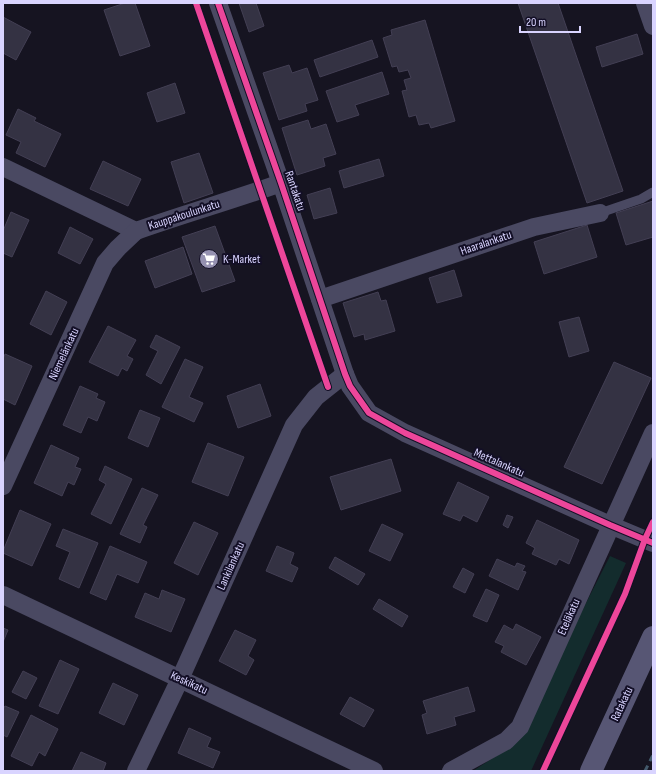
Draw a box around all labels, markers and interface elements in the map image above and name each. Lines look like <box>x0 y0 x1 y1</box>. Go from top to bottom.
scale bar <box>520 8 580 34</box>
text: 20 m <box>526 15 546 30</box>
street label: Rantakatu <box>281 169 309 213</box>
street label: Kauppakoulunkatu <box>146 196 222 234</box>
street label: Haaralankatu <box>458 227 514 259</box>
supermarket icon: K-Market <box>198 248 220 270</box>
place label: K-Market <box>223 252 261 267</box>
street label: Niemelänkatu <box>45 326 83 382</box>
street label: Mettalankatu <box>471 445 527 481</box>
street label: Lankilankatu <box>214 540 248 592</box>
street label: Eteläkatu <box>554 597 584 637</box>
street label: Keskikatu <box>168 668 210 698</box>
street label: Ratakatu <box>608 684 636 724</box>

